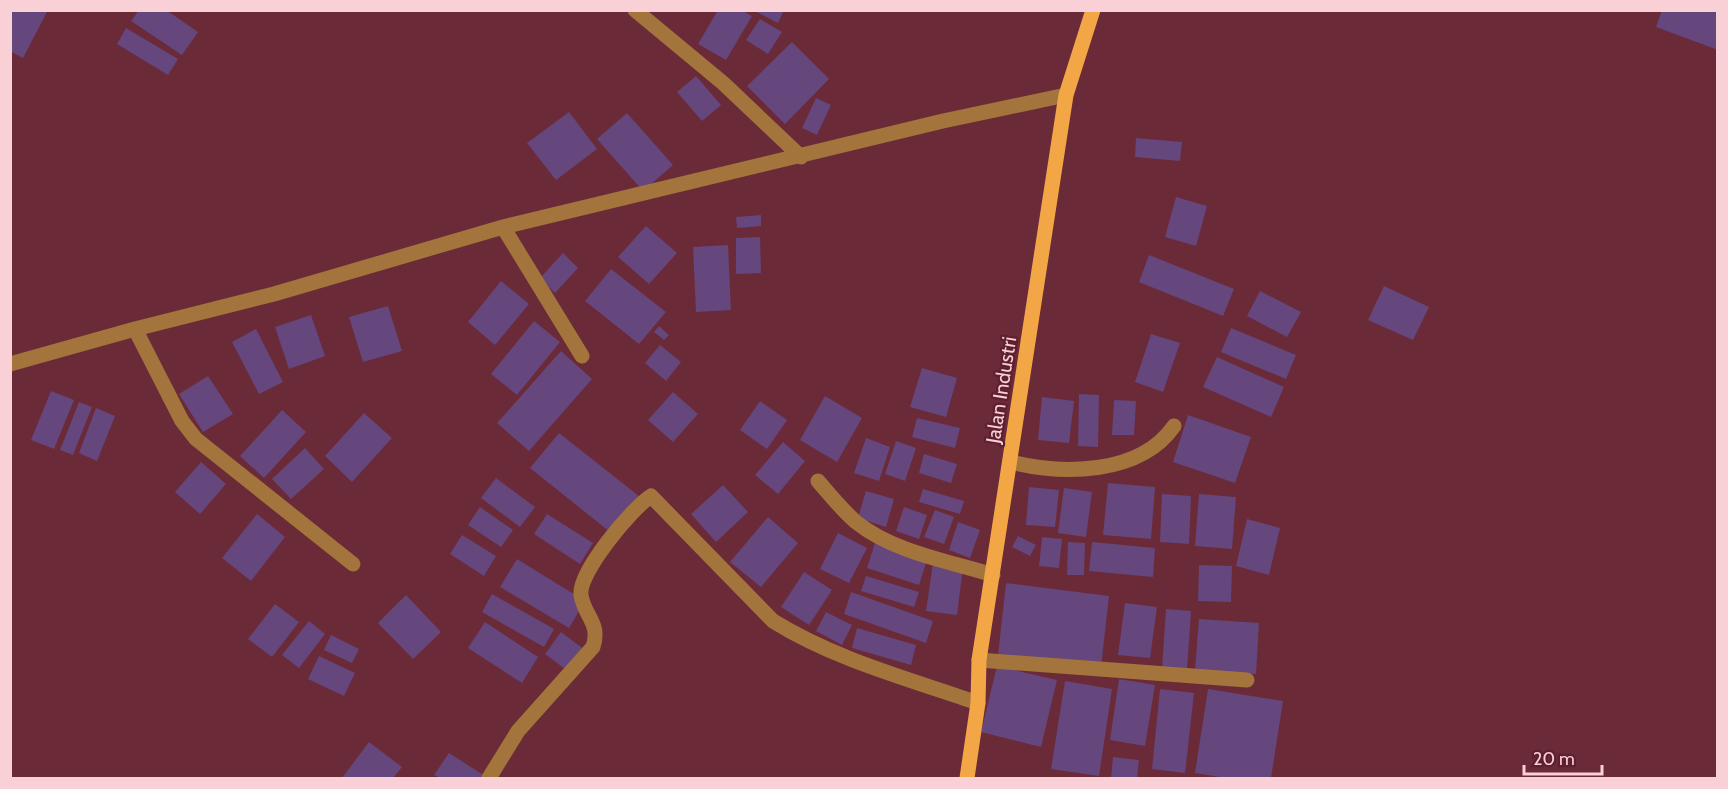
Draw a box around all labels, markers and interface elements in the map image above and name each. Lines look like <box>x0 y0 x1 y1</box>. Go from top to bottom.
street label: Jalan Industri <box>981 335 1021 446</box>
scale bar <box>1524 738 1602 776</box>
text: 20 m <box>1533 748 1575 770</box>

